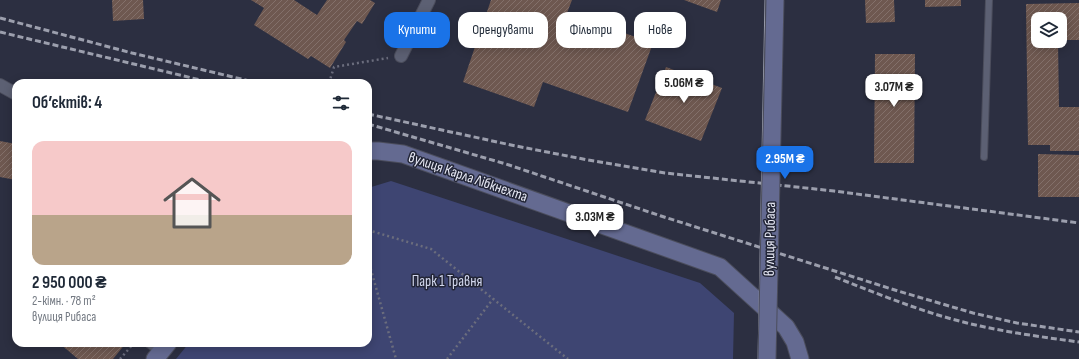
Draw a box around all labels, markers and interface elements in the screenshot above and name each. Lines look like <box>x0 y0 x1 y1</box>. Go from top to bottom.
chip: Купити <box>384 12 450 48</box>
chip: Орендувати <box>458 12 548 48</box>
chip: Фільтри <box>556 12 626 48</box>
chip: Нове <box>634 12 686 48</box>
map controls <box>1031 12 1067 48</box>
button: layers <box>1031 12 1067 48</box>
pin: 5.06M ₴ <box>647 70 721 104</box>
pin: 3.07M ₴ <box>857 74 931 108</box>
text: 5.06M ₴ <box>664 75 704 91</box>
text: 3.07M ₴ <box>874 79 914 95</box>
icon: filters <box>330 92 352 114</box>
text: Об’єктів: 4 <box>32 93 102 113</box>
pin: 2.95M ₴ <box>748 146 822 180</box>
street label: вулиця Карла Лібкнехта <box>406 148 530 206</box>
text: 2.95M ₴ <box>765 151 805 167</box>
icon: home <box>156 167 228 239</box>
street label: вулиця Рибаса <box>760 202 780 276</box>
pin: 3.03M ₴ <box>558 204 632 238</box>
text: 3.03M ₴ <box>575 209 615 225</box>
park label: Парк 1 Травня <box>412 272 482 291</box>
text: 2 950 000 ₴ <box>32 273 107 293</box>
text: 2-кімн. · 78 m² <box>32 293 96 309</box>
text: вулиця Рибаса <box>32 309 96 325</box>

